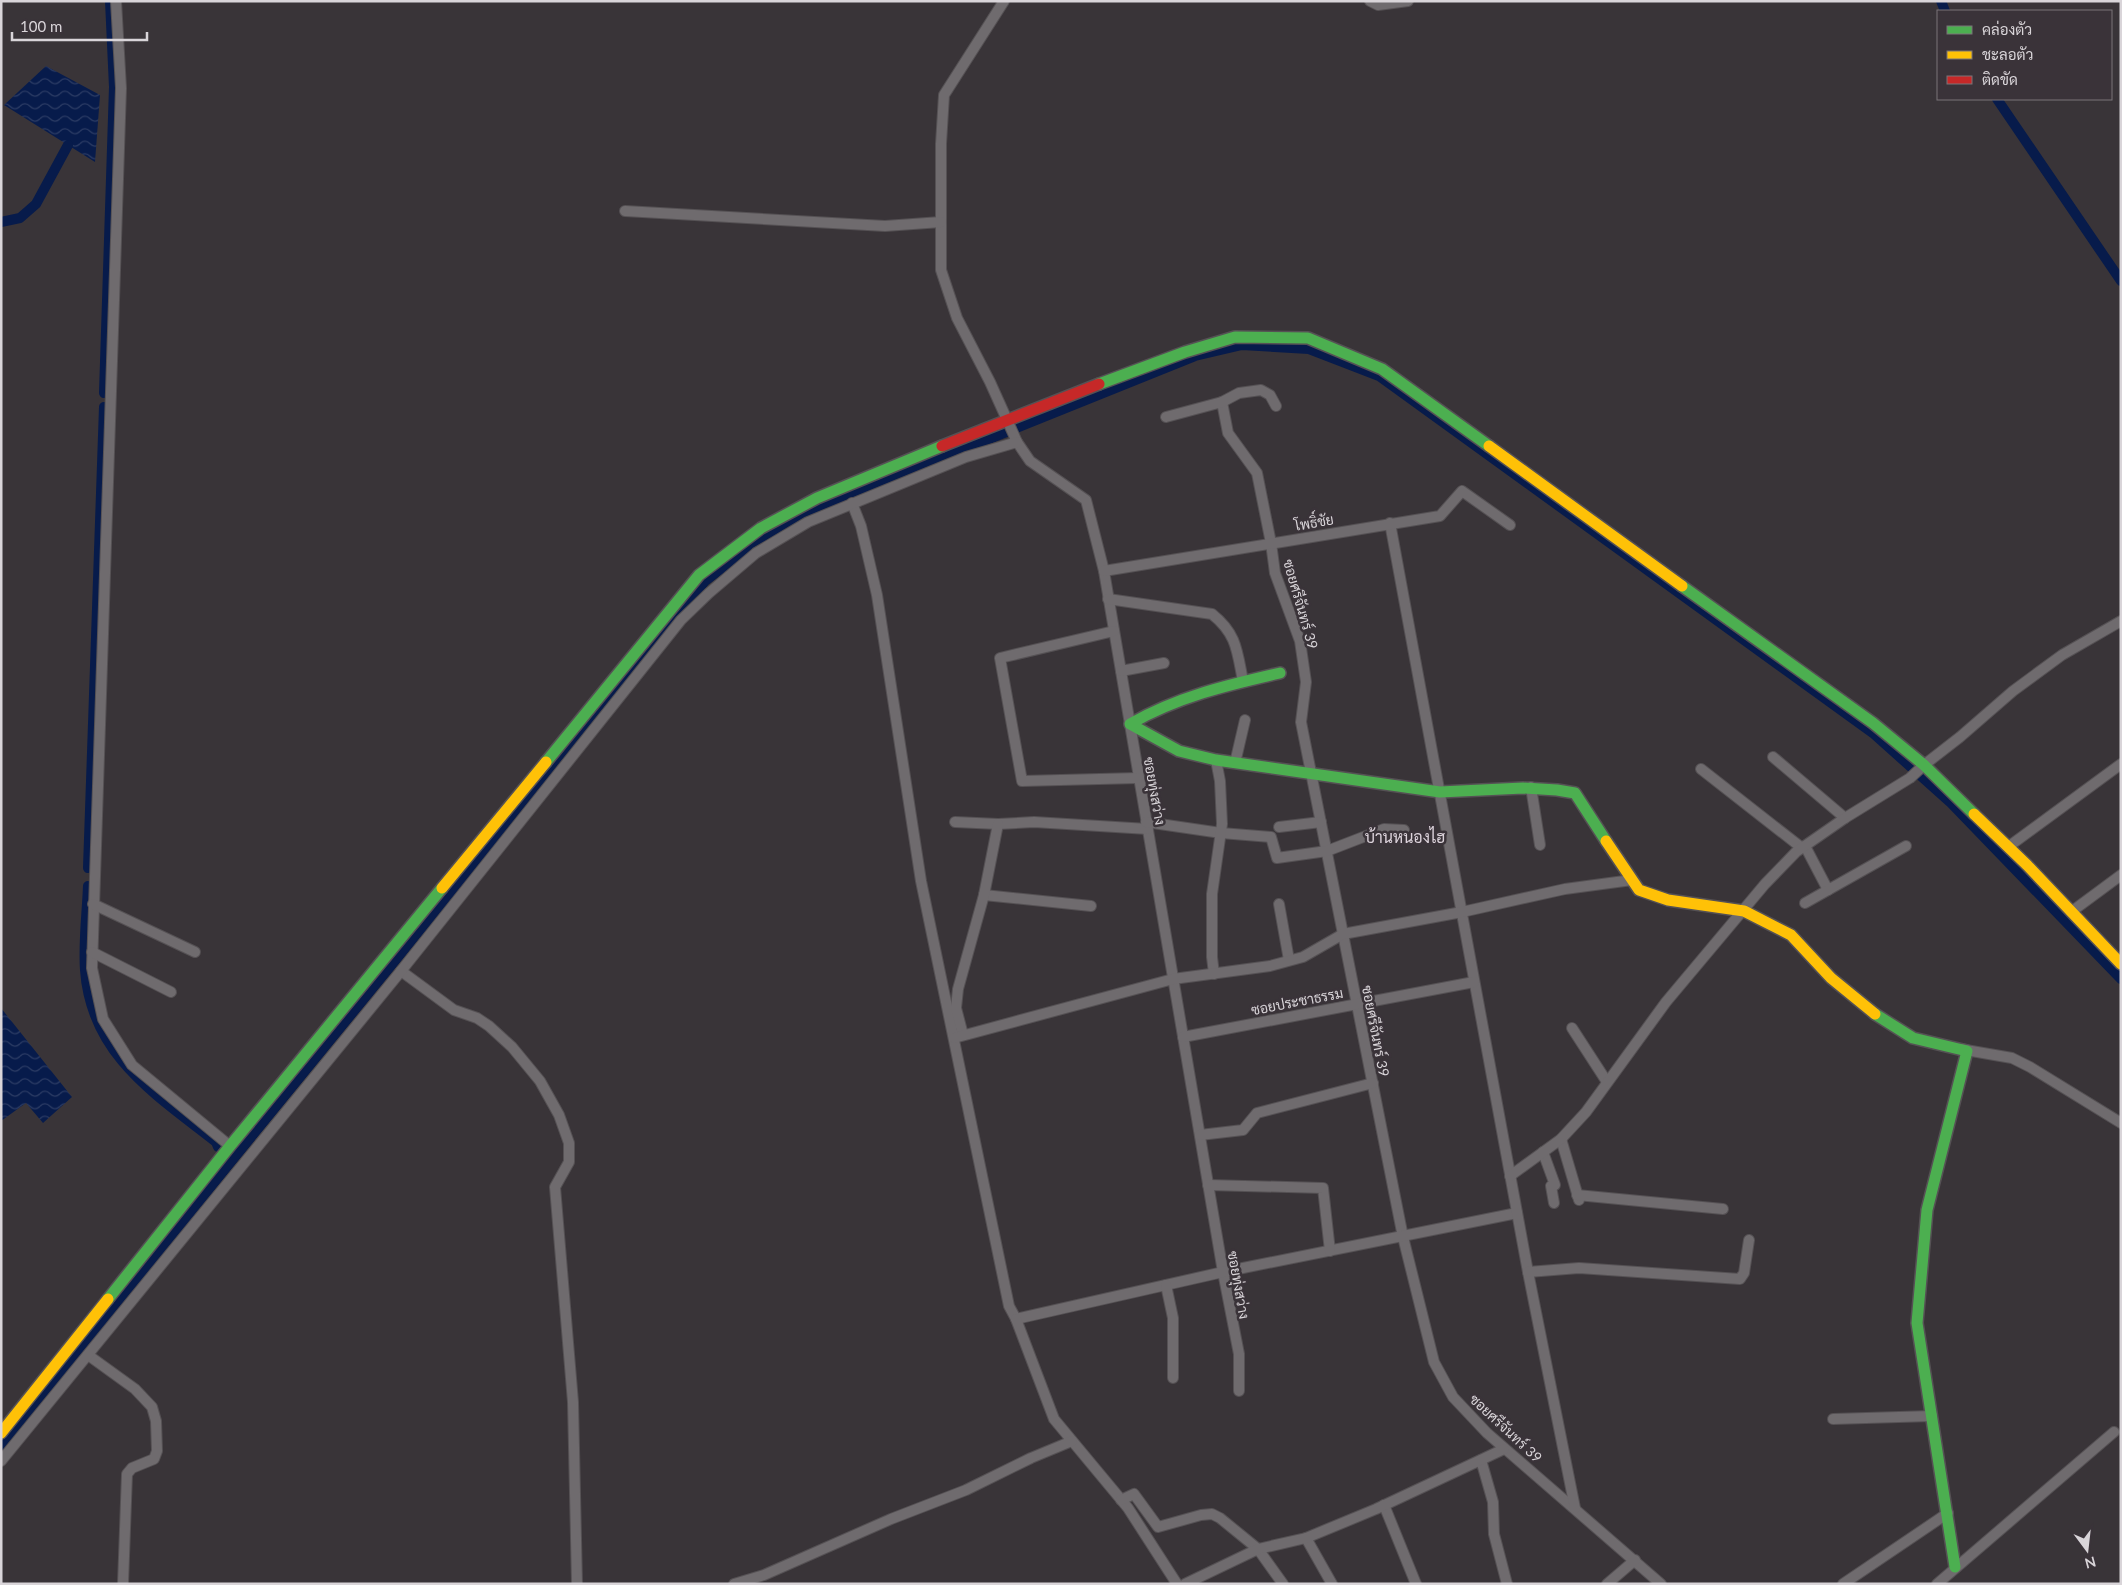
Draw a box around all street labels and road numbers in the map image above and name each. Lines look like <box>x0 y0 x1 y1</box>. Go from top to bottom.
street label: โพธิ์ชัย <box>1292 507 1335 534</box>
street label: ซอยศรีจันทร์ 39 <box>1280 557 1322 651</box>
street label: ซอยทุ่งสว่าง <box>1139 756 1169 827</box>
street label: ซอยประชาธรรม <box>1250 984 1344 1018</box>
street label: ซอยศรีจันทร์ 39 <box>1359 984 1393 1078</box>
street label: ซอยทุ่งสว่าง <box>1223 1250 1253 1321</box>
street label: ซอยศรีจันทร์ 39 <box>1466 1390 1546 1466</box>

